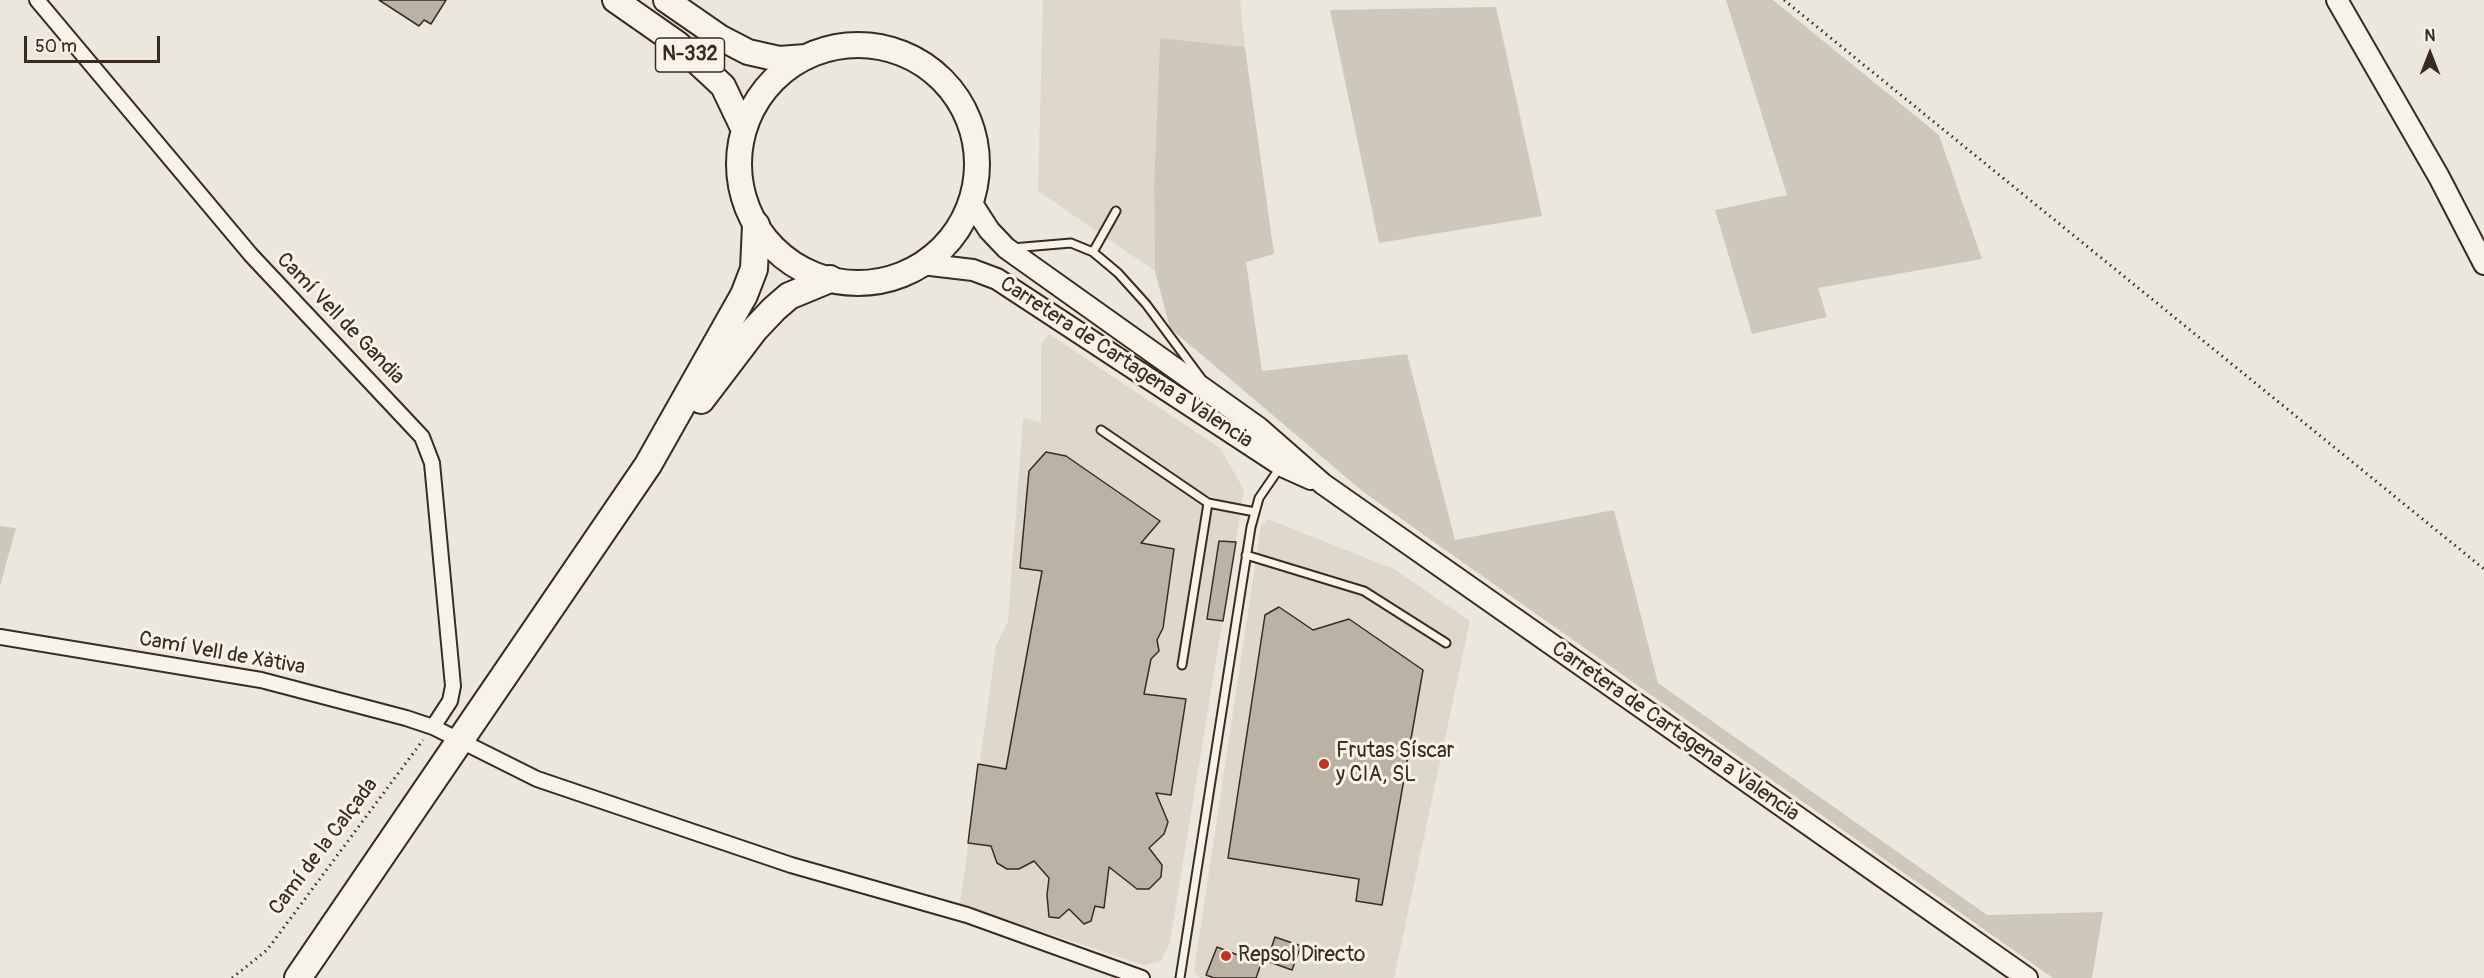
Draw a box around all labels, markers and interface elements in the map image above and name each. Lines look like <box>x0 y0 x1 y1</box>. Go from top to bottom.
scale bar <box>27 24 164 62</box>
north arrow <box>2400 24 2460 84</box>
text: N <box>2425 26 2435 46</box>
text: 50 m <box>35 35 77 58</box>
road number: N-332 <box>656 38 724 72</box>
street label: Camí Vell de Gandia <box>271 248 409 390</box>
street label: Carretera de Cartagena a Valencia <box>995 272 1257 454</box>
street label: Camí Vell de Xàtiva <box>137 627 307 681</box>
street label: Carretera de Cartagena a Valencia <box>1546 637 1804 827</box>
place label: Frutas Síscar y CIA, SL <box>1336 739 1454 789</box>
marker: Frutas Síscar y CIA, SL <box>1317 757 1331 771</box>
street label: Camí de la Calçada <box>264 774 384 920</box>
place label: Repsol Directo <box>1238 943 1365 969</box>
marker: Repsol Directo <box>1219 949 1233 963</box>

